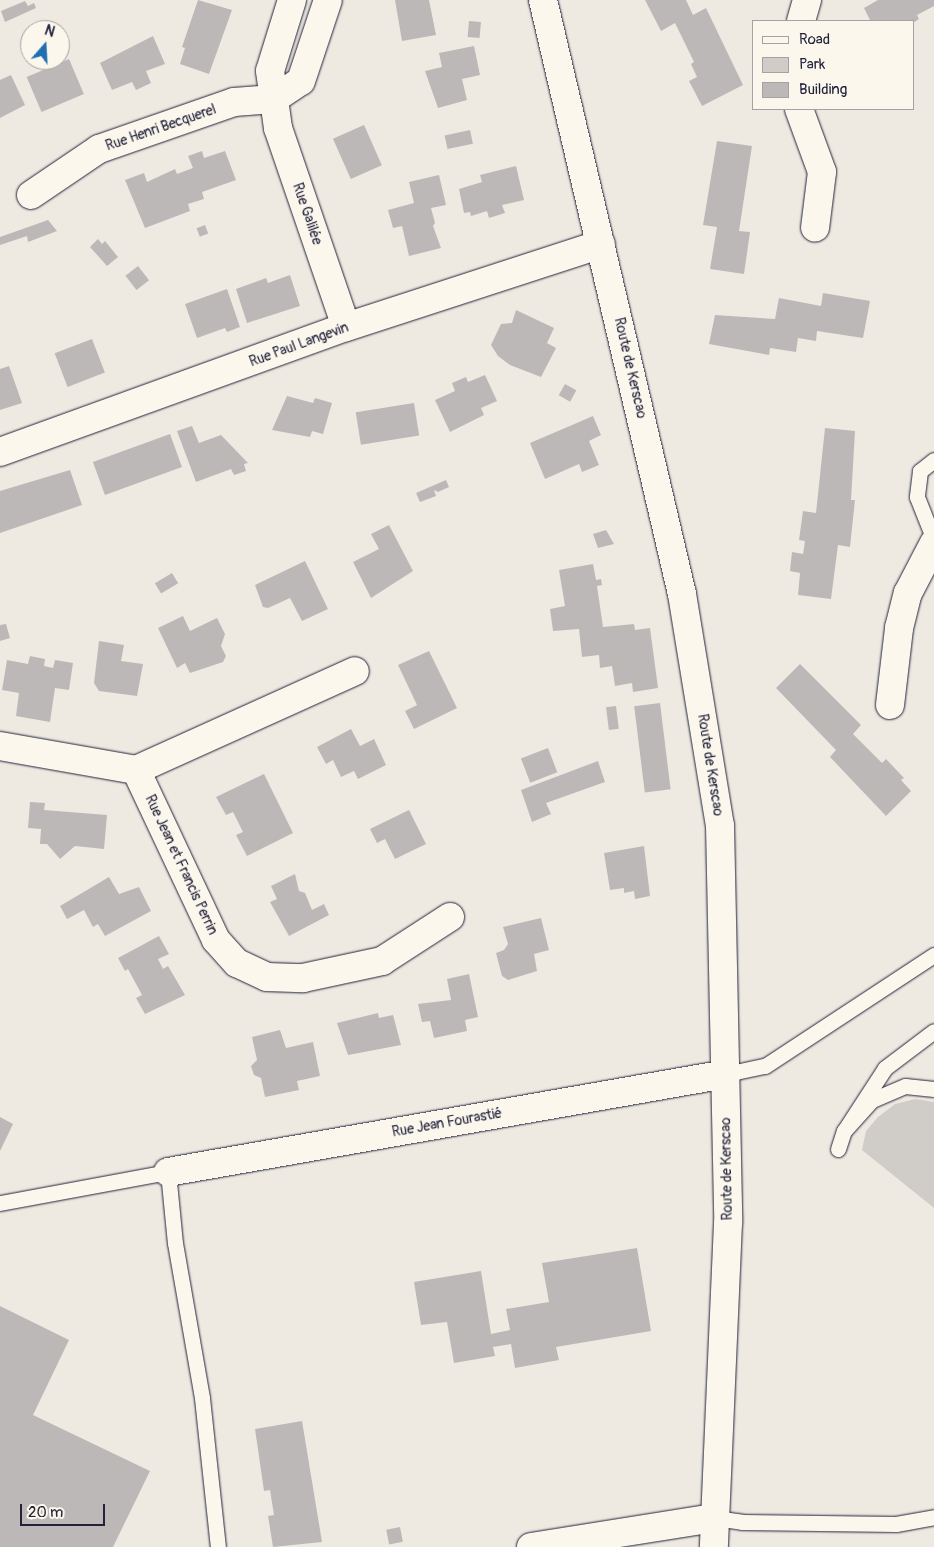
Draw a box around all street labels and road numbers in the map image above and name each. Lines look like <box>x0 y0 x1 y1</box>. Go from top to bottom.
street label: Rue Henri Becquerel <box>103 101 219 155</box>
street label: Rue Galilée <box>289 181 325 247</box>
street label: Route de Kerscao <box>610 316 650 420</box>
street label: Rue Paul Langevin <box>247 319 351 371</box>
street label: Route de Kerscao <box>694 713 726 817</box>
street label: Rue Jean et Francis Perrin <box>141 792 221 938</box>
street label: Rue Jean Fourastié <box>391 1105 503 1141</box>
street label: Route de Kerscao <box>718 1117 736 1221</box>

